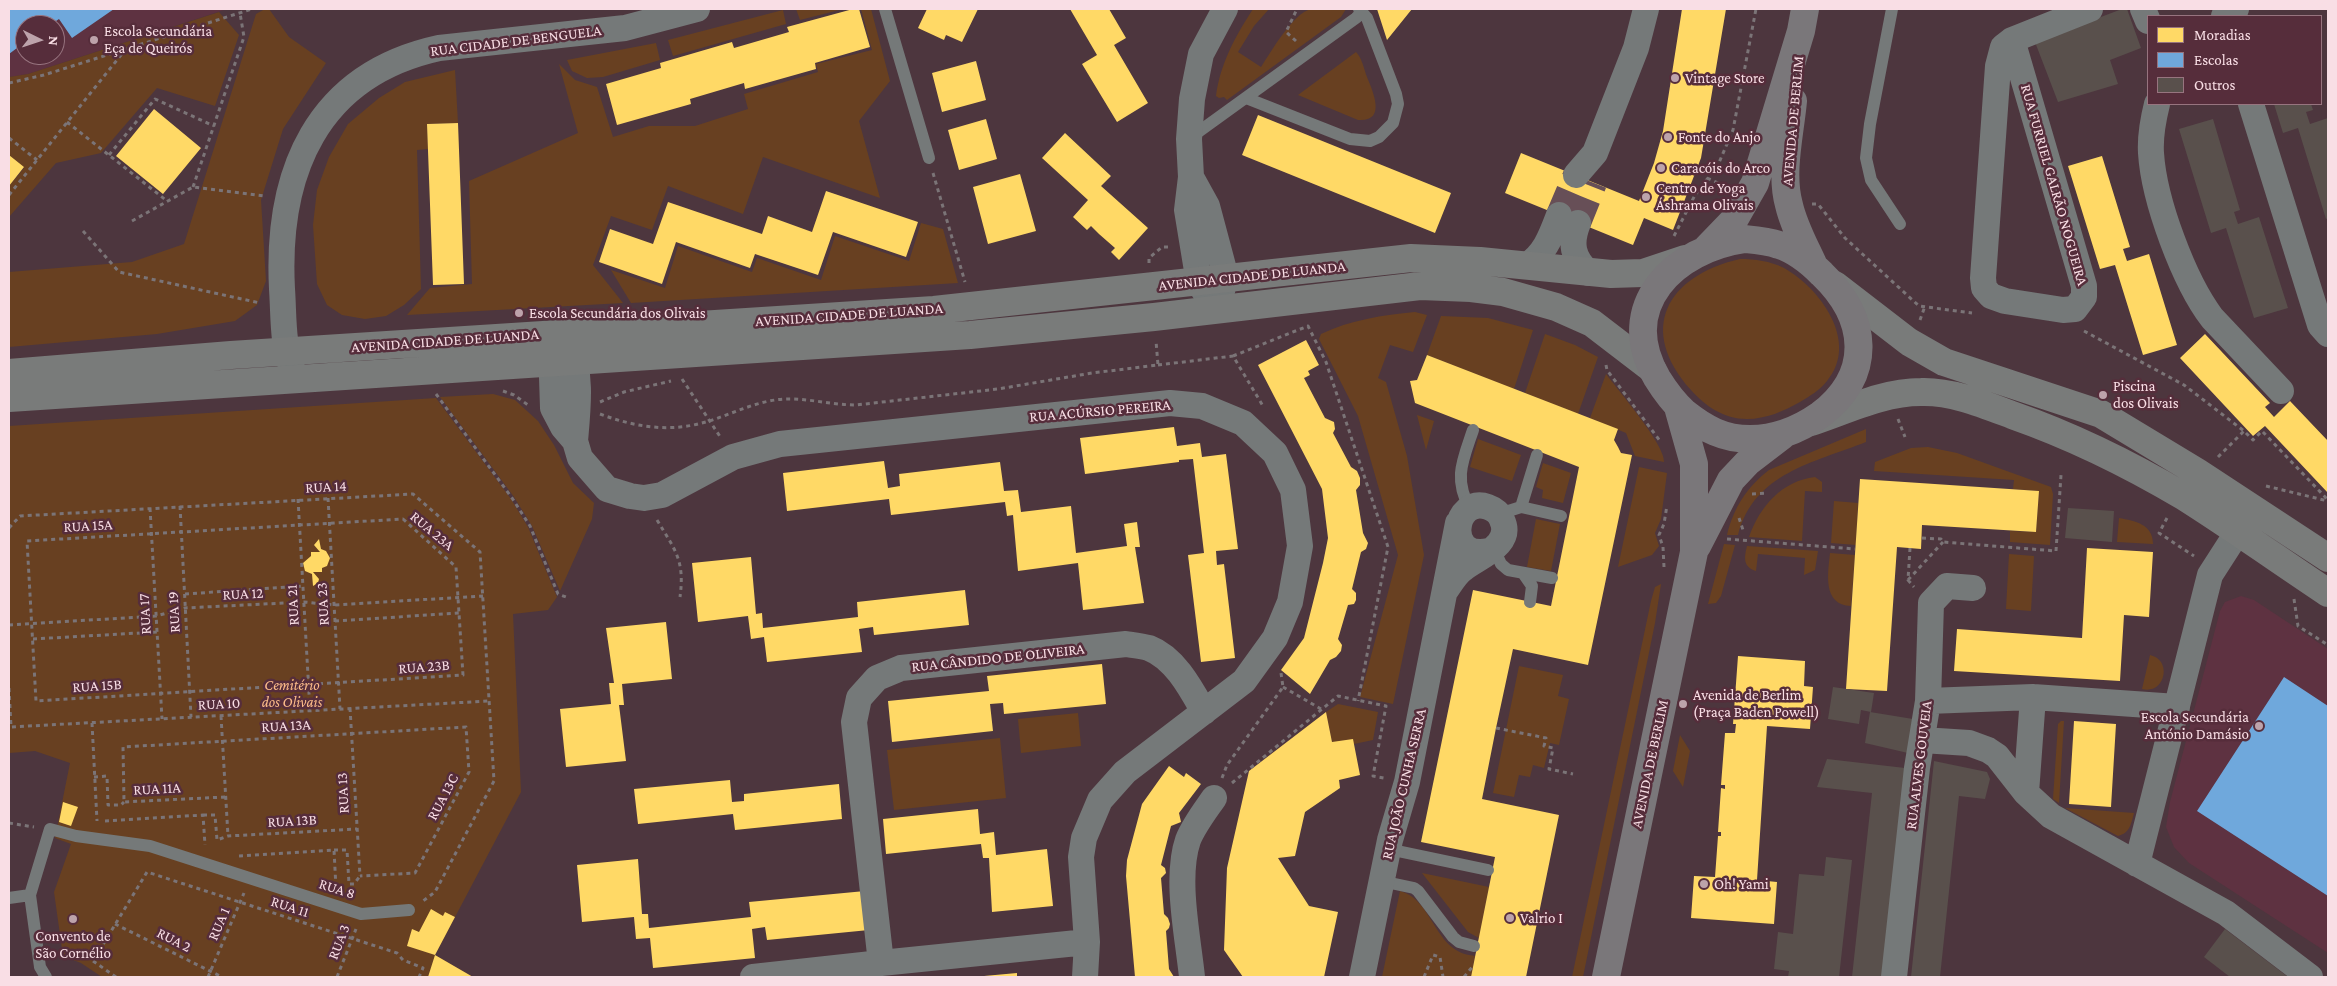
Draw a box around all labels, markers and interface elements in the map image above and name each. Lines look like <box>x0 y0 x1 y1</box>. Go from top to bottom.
north arrow <box>15 15 65 65</box>
legend <box>2147 15 2322 105</box>
place label: Escola Secundária Eça de Queirós <box>104 22 212 57</box>
street label: RUA CIDADE DE BENGUELA <box>429 22 603 60</box>
text: Moradias <box>2194 27 2251 43</box>
marker: Escola Secundária Eça de Queirós <box>88 34 100 46</box>
text: N <box>46 36 62 46</box>
text: Escolas <box>2194 52 2238 68</box>
street label: AVENIDA DE BERLIM <box>1778 55 1808 187</box>
place label: Vintage Store <box>1685 69 1765 87</box>
marker: Vintage Store <box>1669 72 1681 84</box>
text: Outros <box>2194 77 2235 93</box>
street label: RUA FURRIEL GALRÃO NOGUEIRA <box>2017 82 2091 288</box>
place label: Fonte do Anjo <box>1678 128 1761 146</box>
marker: Fonte do Anjo <box>1662 131 1674 143</box>
place label: Caracóis do Arco <box>1671 159 1770 177</box>
marker: Caracóis do Arco <box>1655 162 1667 174</box>
place label: Centro de Yoga Áshrama Olivais <box>1656 179 1754 214</box>
marker: Centro de Yoga Áshrama Olivais <box>1640 191 1652 203</box>
street label: AVENIDA CIDADE DE LUANDA <box>1158 257 1346 295</box>
street label: AVENIDA CIDADE DE LUANDA <box>755 299 943 331</box>
place label: Escola Secundária dos Olivais <box>529 304 706 322</box>
marker: Escola Secundária dos Olivais <box>513 307 525 319</box>
street label: AVENIDA CIDADE DE LUANDA <box>351 325 539 357</box>
place label: Piscina dos Olivais <box>2113 377 2179 412</box>
marker: Piscina dos Olivais <box>2097 389 2109 401</box>
street label: RUA ACÚRSIO PEREIRA <box>1029 396 1171 426</box>
street label: RUA 14 <box>305 477 347 497</box>
street label: RUA 23A <box>406 508 458 554</box>
street label: RUA 15A <box>63 516 113 536</box>
street label: RUA 23 <box>313 582 333 626</box>
street label: RUA 12 <box>222 584 264 604</box>
street label: RUA 21 <box>283 584 303 626</box>
street label: RUA 19 <box>164 591 184 633</box>
street label: RUA 17 <box>135 593 155 635</box>
street label: RUA CÂNDIDO DE OLIVEIRA <box>910 640 1086 676</box>
street label: RUA 23B <box>398 656 450 678</box>
street label: RUA 15B <box>72 675 122 697</box>
park label: Cemitério dos Olivais <box>262 676 322 711</box>
place label: Avenida de Berlim (Praça Baden Powell) <box>1693 686 1820 721</box>
street label: RUA 10 <box>197 694 241 714</box>
street label: AVENIDA DE BERLIM <box>1628 698 1672 830</box>
marker: Avenida de Berlim (Praça Baden Powell) <box>1677 698 1689 710</box>
street label: RUA ALVES GOUVEIA <box>1902 700 1936 830</box>
street label: RUA JOÃO CUNHA SERRA <box>1378 707 1430 861</box>
place label: Escola Secundária António Damásio <box>2141 708 2249 743</box>
street label: RUA 13A <box>261 716 311 736</box>
marker: Escola Secundária António Damásio <box>2253 720 2265 732</box>
street label: RUA 13C <box>423 771 463 823</box>
street label: RUA 13 <box>333 772 353 814</box>
street label: RUA 11A <box>133 779 181 799</box>
street label: RUA 13B <box>267 811 317 831</box>
street label: RUA 8 <box>317 875 357 903</box>
place label: Oh! Yami <box>1714 875 1769 893</box>
marker: Oh! Yami <box>1698 878 1710 890</box>
street label: RUA 11 <box>269 892 311 922</box>
street label: RUA 1 <box>204 905 234 943</box>
place label: Valrio I <box>1520 909 1563 927</box>
marker: Valrio I <box>1504 912 1516 924</box>
marker: Convento de São Cornélio <box>67 913 79 925</box>
street label: RUA 3 <box>324 922 354 962</box>
street label: RUA 2 <box>154 924 194 956</box>
place label: Convento de São Cornélio <box>35 927 111 962</box>

